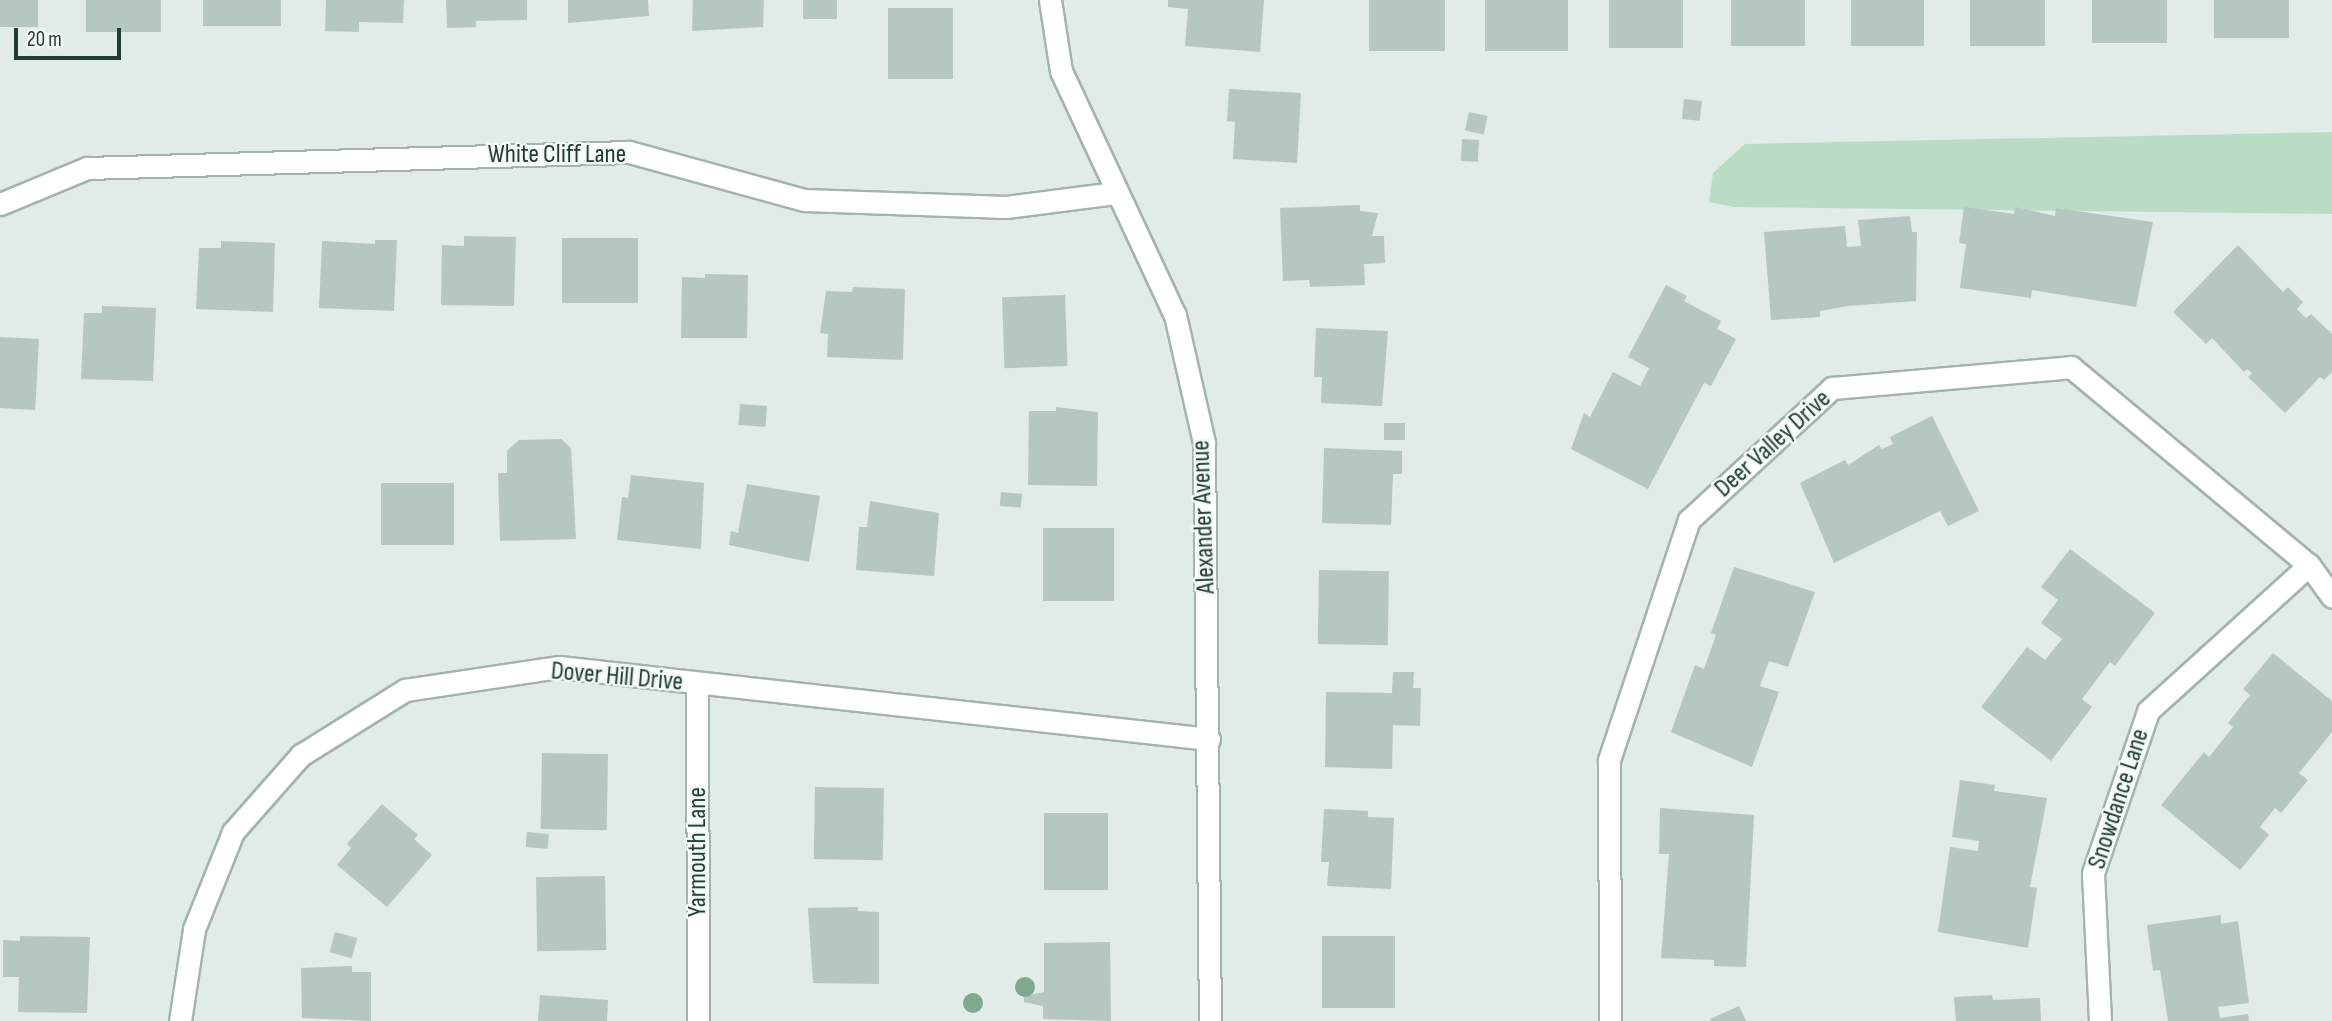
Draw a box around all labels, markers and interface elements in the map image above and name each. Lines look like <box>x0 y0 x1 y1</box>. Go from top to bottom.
scale bar <box>18 14 124 58</box>
text: 20 m <box>27 27 62 52</box>
street label: White Cliff Lane <box>488 139 626 171</box>
street label: Deer Valley Drive <box>1708 384 1838 504</box>
street label: Alexander Avenue <box>1186 440 1222 594</box>
street label: Dover Hill Drive <box>550 656 684 698</box>
street label: Snowdance Lane <box>2082 725 2156 873</box>
street label: Yarmouth Lane <box>682 787 714 917</box>

